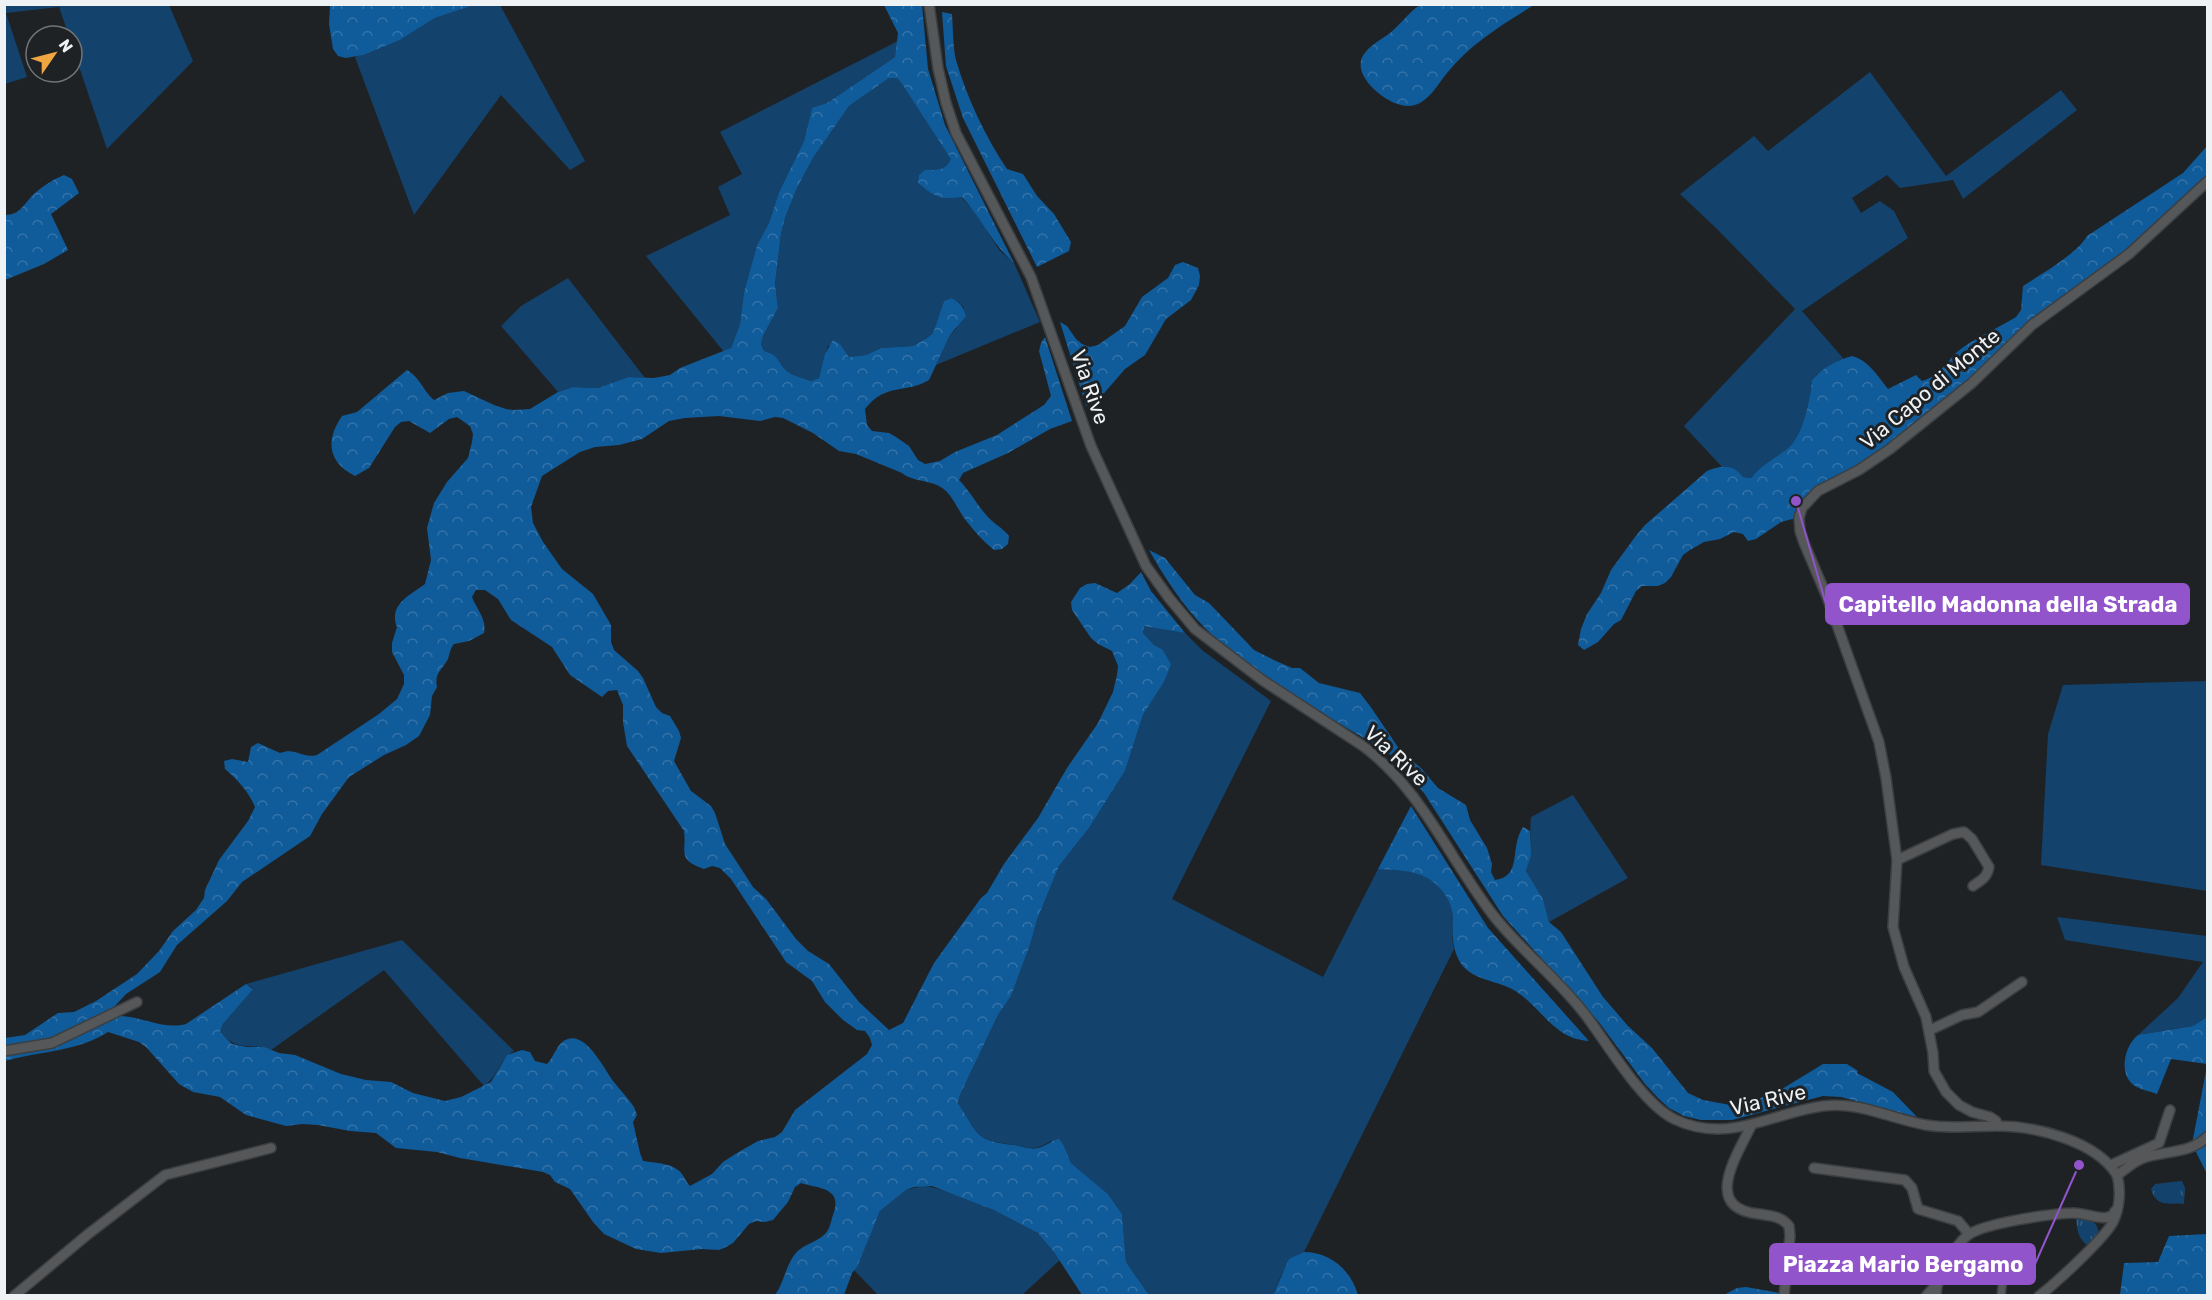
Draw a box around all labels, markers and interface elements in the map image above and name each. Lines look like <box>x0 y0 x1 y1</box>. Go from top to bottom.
north arrow <box>24 24 84 84</box>
text: N <box>55 36 77 56</box>
street label: Via Capo di Monte <box>1855 323 2005 454</box>
street label: Via Rive <box>1066 346 1115 427</box>
callout: Capitello Madonna della Strada <box>1826 584 2189 624</box>
text: Capitello Madonna della Strada <box>1839 591 2177 618</box>
street label: Via Rive <box>1360 720 1433 791</box>
street label: Via Rive <box>1727 1079 1808 1120</box>
callout: Piazza Mario Bergamo <box>1770 1244 2035 1284</box>
text: Piazza Mario Bergamo <box>1783 1251 2023 1278</box>

